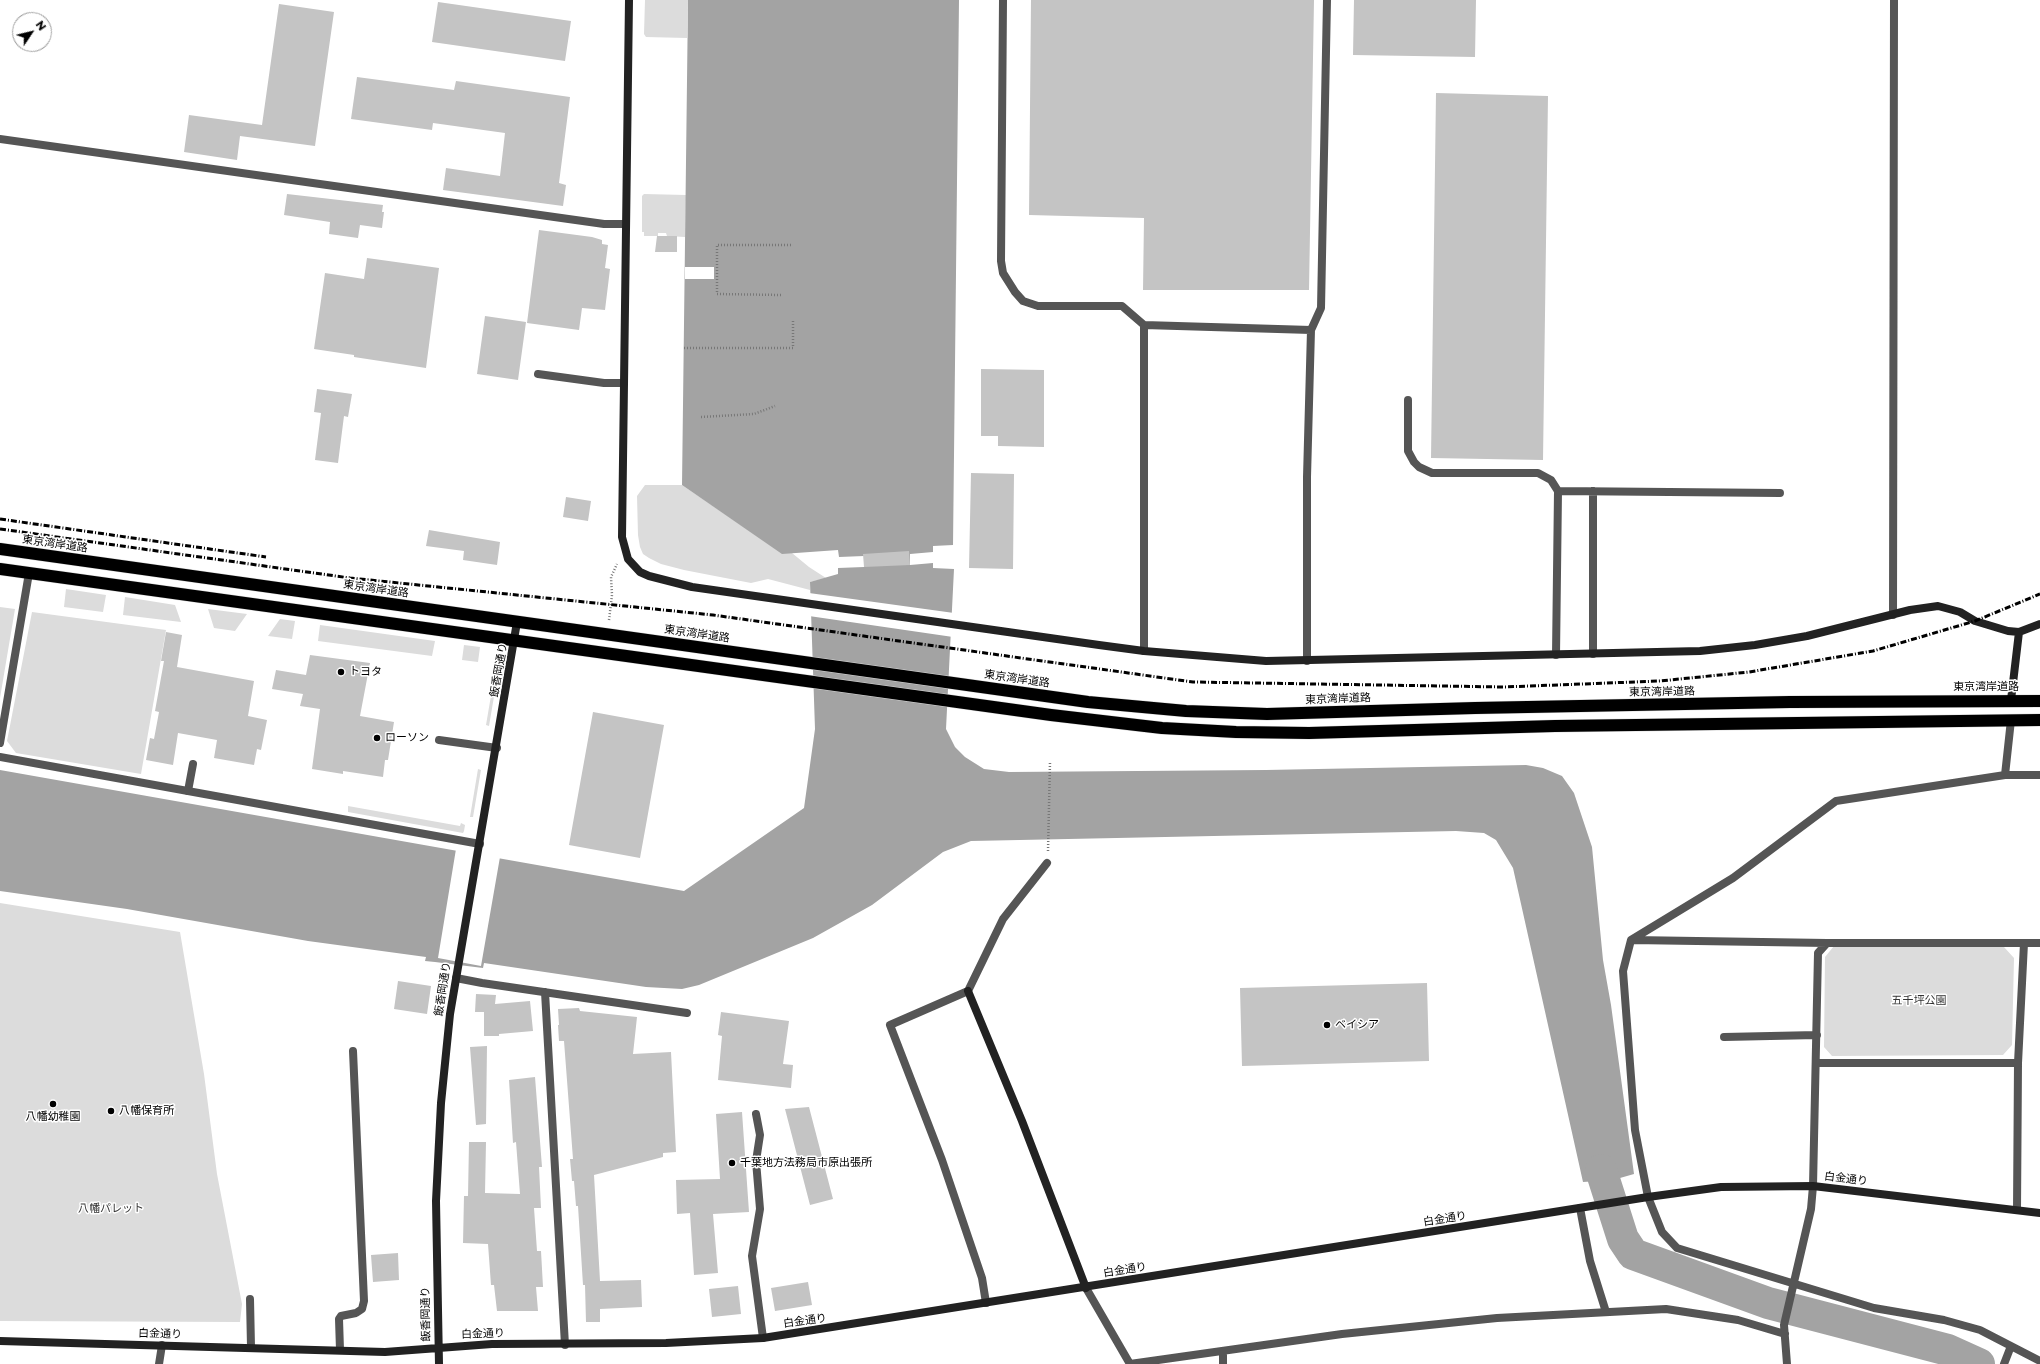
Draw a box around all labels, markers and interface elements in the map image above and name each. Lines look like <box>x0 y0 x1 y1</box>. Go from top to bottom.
north arrow <box>12 12 52 52</box>
text: N <box>33 18 49 33</box>
street label: 東京湾岸道路 <box>21 533 89 555</box>
street label: 東京湾岸道路 <box>342 578 410 600</box>
street label: 東京湾岸道路 <box>663 623 731 645</box>
street label: 飯香岡通り <box>488 642 510 698</box>
place label: トヨタ <box>349 665 382 679</box>
marker: トヨタ <box>336 667 346 677</box>
street label: 東京湾岸道路 <box>983 668 1051 690</box>
street label: 東京湾岸道路 <box>1953 680 2019 694</box>
street label: 東京湾岸道路 <box>1629 685 1695 699</box>
street label: 東京湾岸道路 <box>1305 691 1371 707</box>
place label: ローソン <box>385 731 429 745</box>
marker: ローソン <box>372 733 382 743</box>
street label: 飯香岡通り <box>432 961 454 1017</box>
park label: 五千坪公園 <box>1892 994 1946 1008</box>
place label: ベイシア <box>1335 1018 1379 1032</box>
marker: ベイシア <box>1322 1020 1332 1030</box>
marker: 八幡幼稚園 <box>48 1099 58 1109</box>
place label: 八幡保育所 <box>119 1104 174 1118</box>
marker: 八幡保育所 <box>106 1106 116 1116</box>
place label: 八幡幼稚園 <box>26 1110 80 1124</box>
place label: 千葉地方法務局市原出張所 <box>740 1156 872 1170</box>
marker: 千葉地方法務局市原出張所 <box>727 1158 737 1168</box>
street label: 白金通り <box>1823 1170 1869 1188</box>
park label: 八幡パレット <box>78 1202 144 1216</box>
street label: 白金通り <box>1422 1209 1468 1229</box>
street label: 白金通り <box>1102 1260 1148 1280</box>
street label: 飯香岡通り <box>419 1286 433 1342</box>
street label: 白金通り <box>782 1311 828 1331</box>
street label: 白金通り <box>138 1327 182 1341</box>
street label: 白金通り <box>461 1327 505 1341</box>

